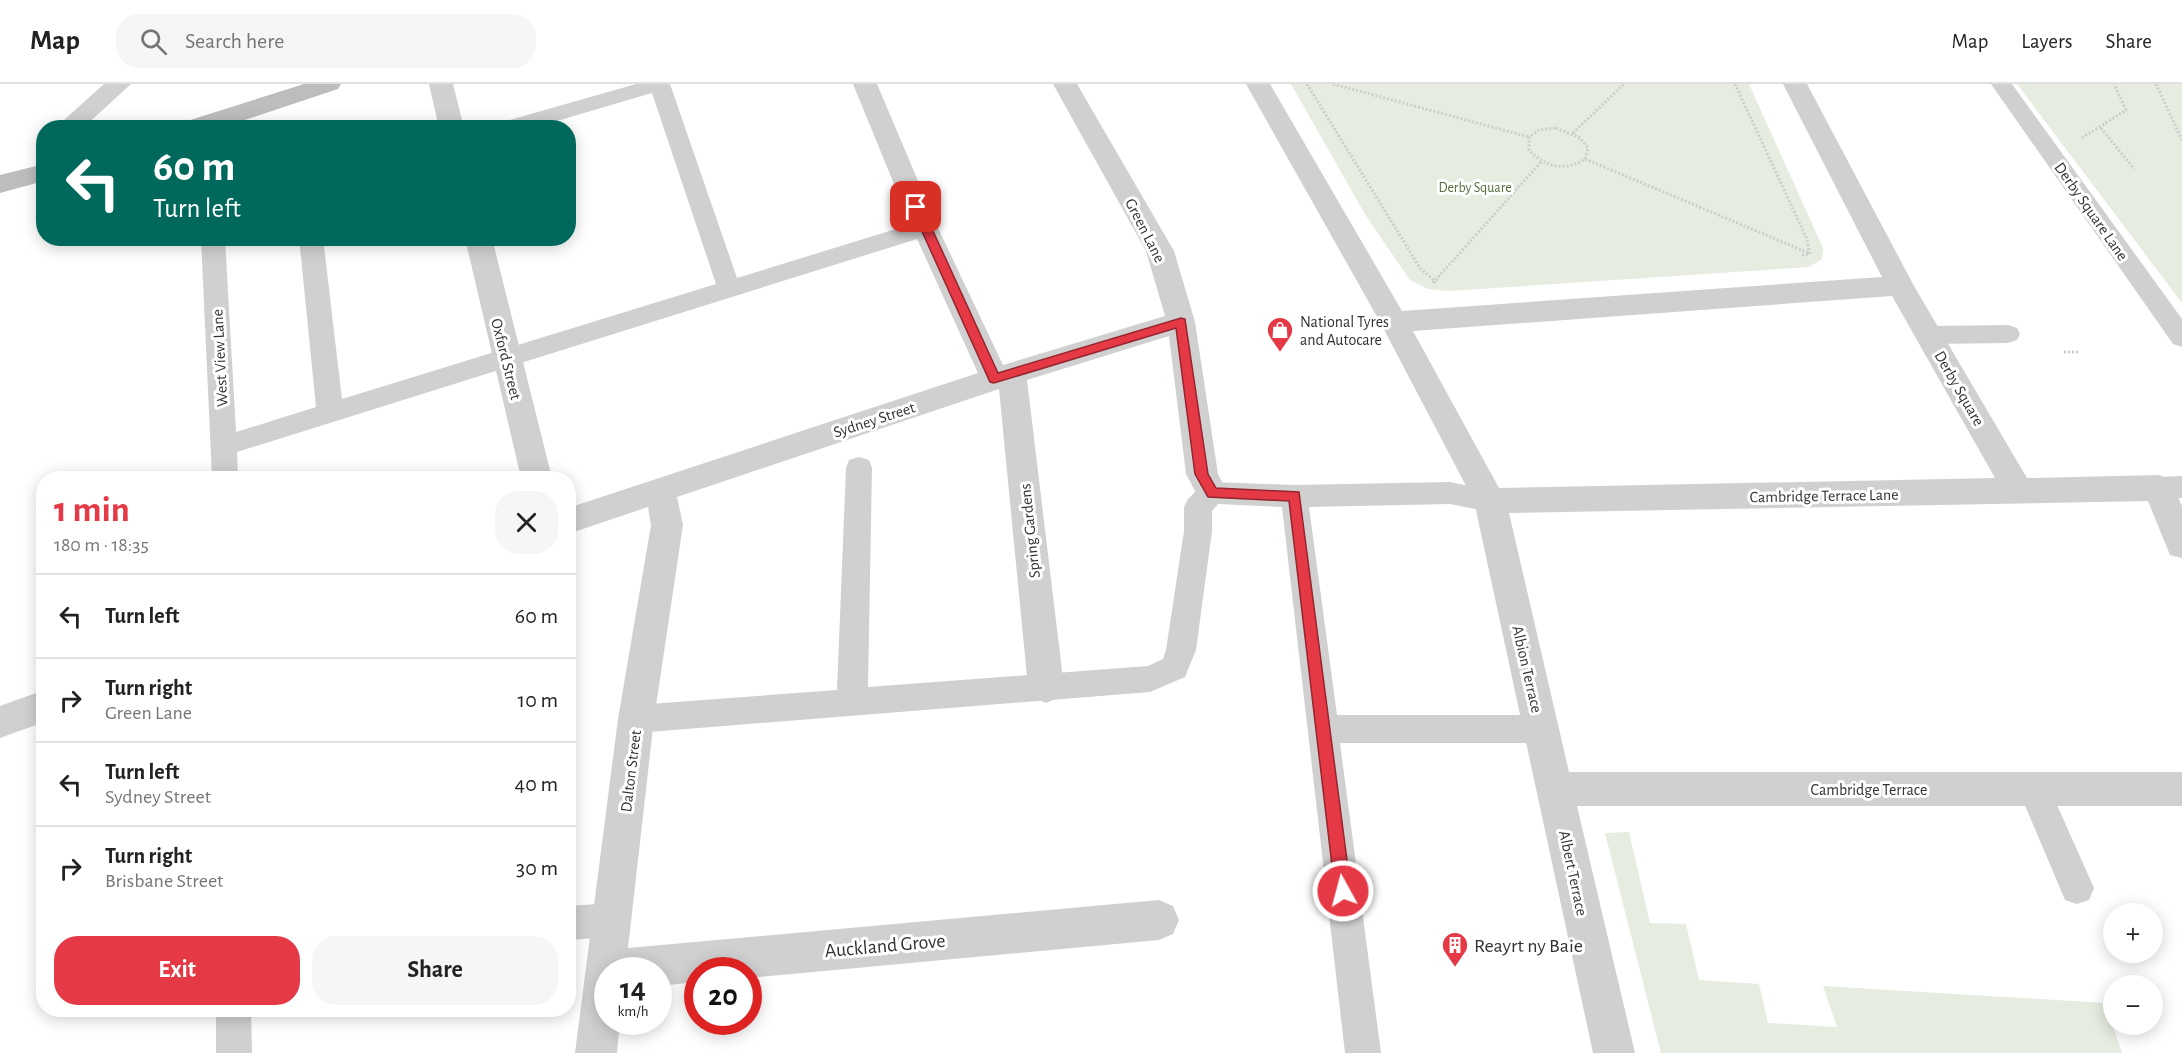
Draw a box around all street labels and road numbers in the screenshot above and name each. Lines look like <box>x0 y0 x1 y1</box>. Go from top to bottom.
street label: Derby Square Lane <box>2051 160 2131 264</box>
street label: Green Lane <box>1122 196 1168 265</box>
street label: West View Lane <box>209 309 231 407</box>
street label: Oxford Street <box>488 317 524 402</box>
street label: Derby Square <box>1930 348 1987 429</box>
street label: Sydney Street <box>831 399 917 442</box>
street label: Spring Gardens <box>1017 483 1043 579</box>
street label: Cambridge Terrace Lane <box>1749 487 1899 505</box>
street label: Albion Terrace <box>1509 624 1545 714</box>
street label: Dalton Street <box>618 729 644 813</box>
street label: Cambridge Terrace <box>1811 782 1927 798</box>
street label: Albert Terrace <box>1556 829 1590 917</box>
street label: Auckland Grove <box>824 931 946 961</box>

